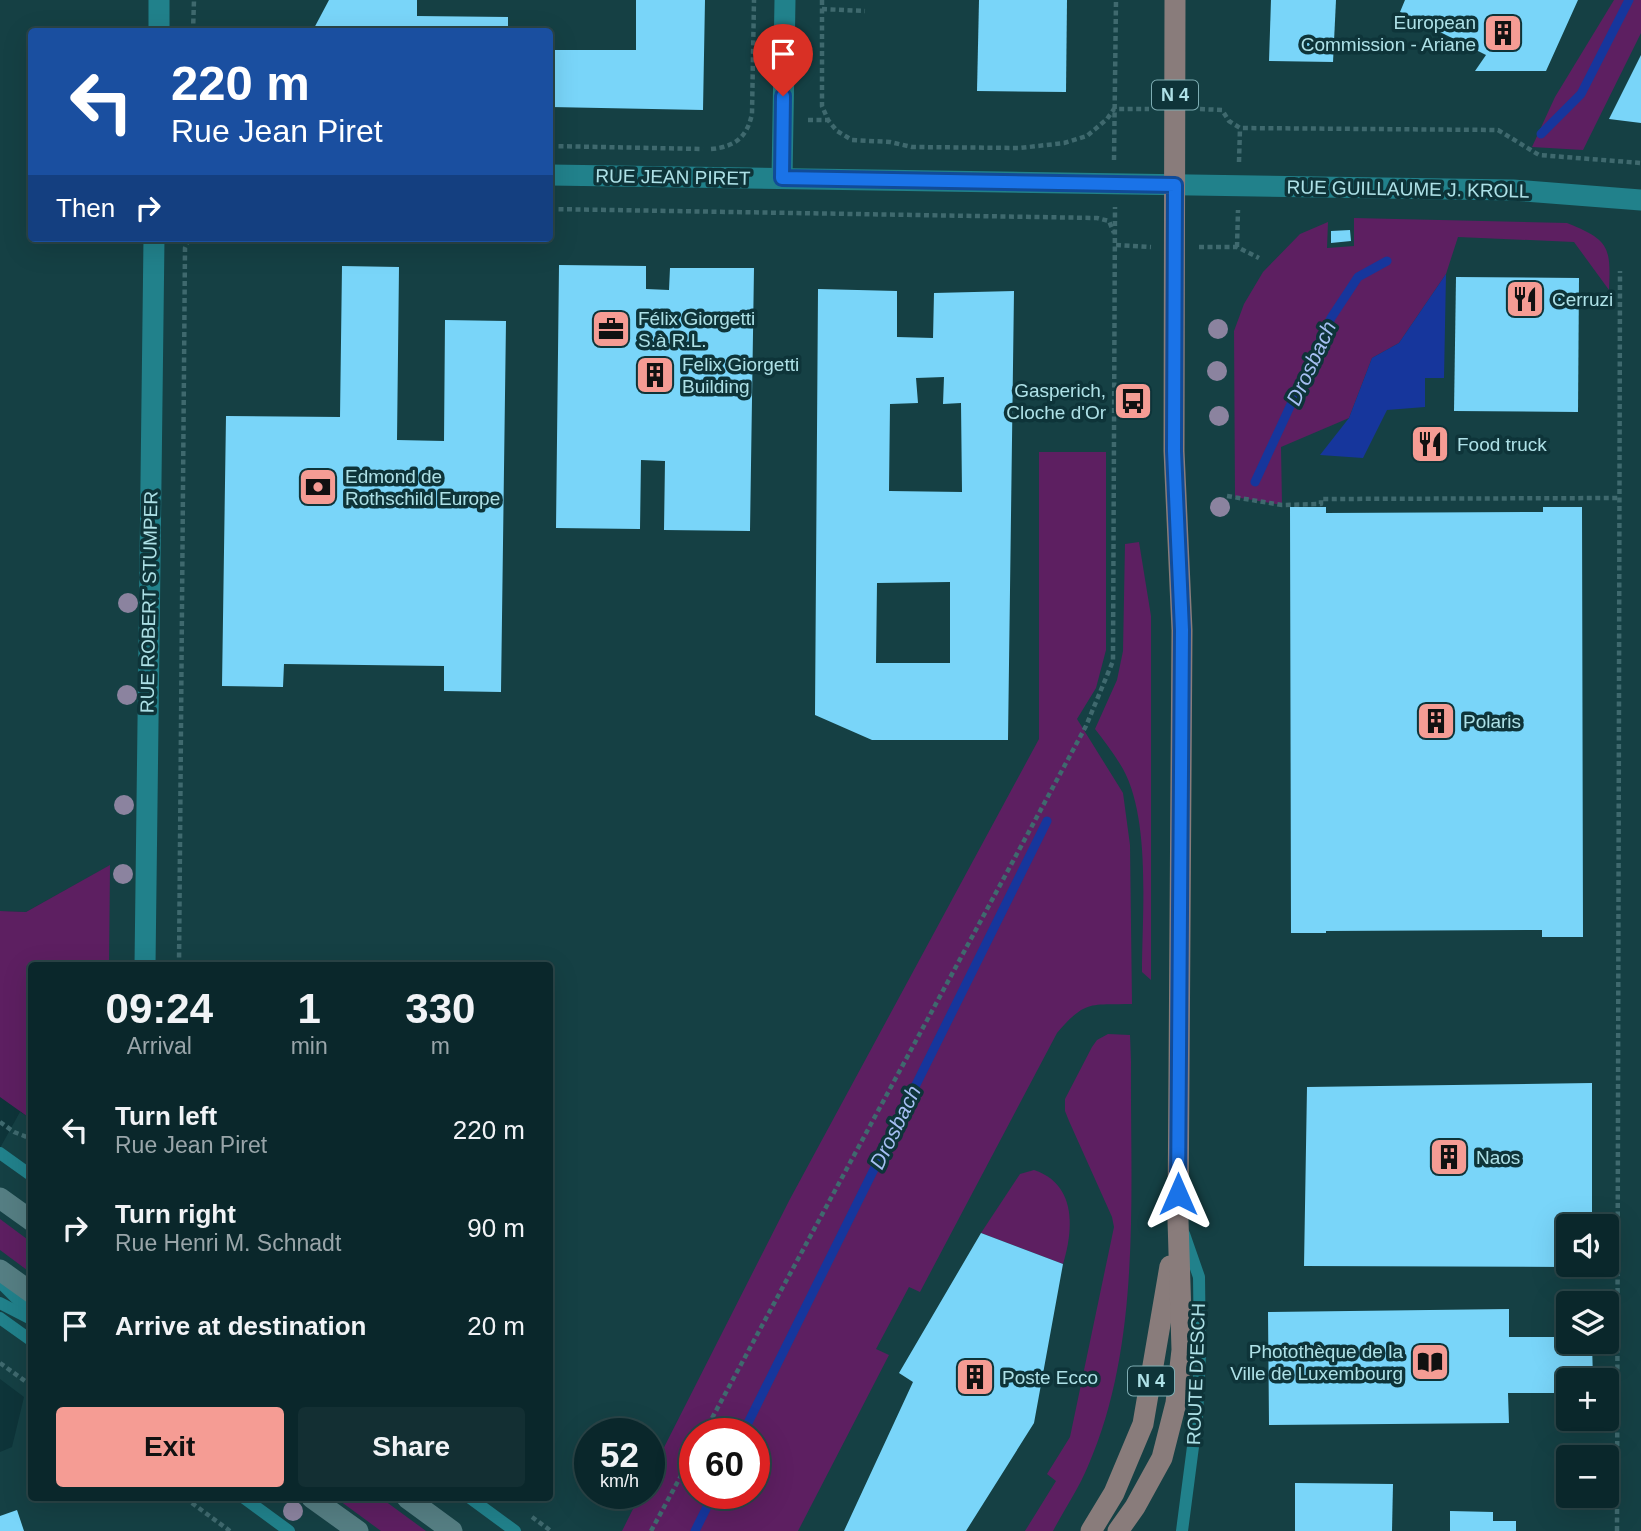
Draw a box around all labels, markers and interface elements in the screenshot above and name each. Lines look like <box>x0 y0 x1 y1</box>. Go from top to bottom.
place label: European Commission - Ariane <box>1301 12 1476 55</box>
building icon: European Commission - Ariane <box>1482 12 1524 54</box>
pin <box>753 24 813 96</box>
icon: arrive <box>764 35 802 73</box>
icon: left <box>56 56 147 147</box>
text: 220 m <box>171 56 310 110</box>
road number: N 4 <box>1152 80 1198 110</box>
text: Rue Jean Piret <box>171 113 383 149</box>
street label: RUE JEAN PIRET <box>595 165 751 189</box>
street label: RUE GUILLAUME J. KROLL <box>1286 176 1530 202</box>
icon: right <box>129 189 167 227</box>
text: Then <box>56 193 115 223</box>
restaurant icon: Cerruzi <box>1504 278 1546 320</box>
place label: Cerruzi <box>1552 289 1613 310</box>
office icon: Félix Giorgetti S.à R.L. <box>590 308 632 350</box>
place label: Félix Giorgetti S.à R.L. <box>638 308 755 351</box>
water label: Drosbach <box>1282 317 1340 409</box>
building icon: Felix Giorgetti Building <box>634 354 676 396</box>
place label: Felix Giorgetti Building <box>682 354 799 397</box>
place label: Gasperich, Cloche d'Or <box>1006 380 1107 423</box>
bus stop icon: Gasperich, Cloche d'Or <box>1112 380 1154 422</box>
restaurant icon: Food truck <box>1409 423 1451 465</box>
place label: Food truck <box>1457 434 1547 455</box>
bank icon: Edmond de Rothschild Europe <box>297 466 339 508</box>
place label: Edmond de Rothschild Europe <box>345 466 500 509</box>
street label: RUE ROBERT STUMPER <box>137 491 161 713</box>
building icon: Polaris <box>1415 700 1457 742</box>
place label: Polaris <box>1463 711 1521 732</box>
text: 09:24 <box>106 985 213 1032</box>
text: 1 <box>297 985 321 1032</box>
text: 330 <box>405 985 475 1032</box>
text: Arrival <box>127 1033 192 1059</box>
text: min <box>291 1033 328 1059</box>
text: m <box>431 1033 450 1059</box>
water label: Drosbach <box>865 1082 925 1172</box>
text: Turn left <box>115 1101 217 1131</box>
icon: left <box>56 1111 94 1149</box>
text: 220 m <box>453 1115 525 1145</box>
text: Rue Jean Piret <box>115 1132 267 1158</box>
building icon: Naos <box>1428 1136 1470 1178</box>
place label: Naos <box>1476 1147 1520 1168</box>
position arrow <box>1141 1157 1215 1231</box>
text: Turn right <box>115 1199 236 1229</box>
icon: right <box>56 1209 94 1247</box>
text: 90 m <box>467 1213 525 1243</box>
map controls <box>1556 1214 1619 1508</box>
button: sound <box>1556 1214 1619 1277</box>
text: Rue Henri M. Schnadt <box>115 1230 341 1256</box>
button: layers <box>1556 1291 1619 1354</box>
street label: ROUTE D'ESCH <box>1183 1303 1209 1445</box>
icon: arrive <box>56 1307 94 1345</box>
text: Arrive at destination <box>115 1311 366 1341</box>
text: 20 m <box>467 1311 525 1341</box>
place label: Photothèque de la Ville de Luxembourg <box>1230 1341 1403 1384</box>
library icon: Photothèque de la Ville de Luxembourg <box>1409 1341 1451 1383</box>
building icon: Poste Ecco <box>954 1356 996 1398</box>
road number: N 4 <box>1128 1366 1174 1396</box>
place label: Poste Ecco <box>1002 1367 1098 1388</box>
button: + <box>1556 1368 1619 1431</box>
button: Exit <box>56 1407 284 1487</box>
button: Share <box>298 1407 525 1487</box>
speed limit sign: 60 <box>679 1418 770 1509</box>
text: 52 <box>600 1435 639 1474</box>
button: − <box>1556 1445 1619 1508</box>
text: km/h <box>600 1471 639 1491</box>

